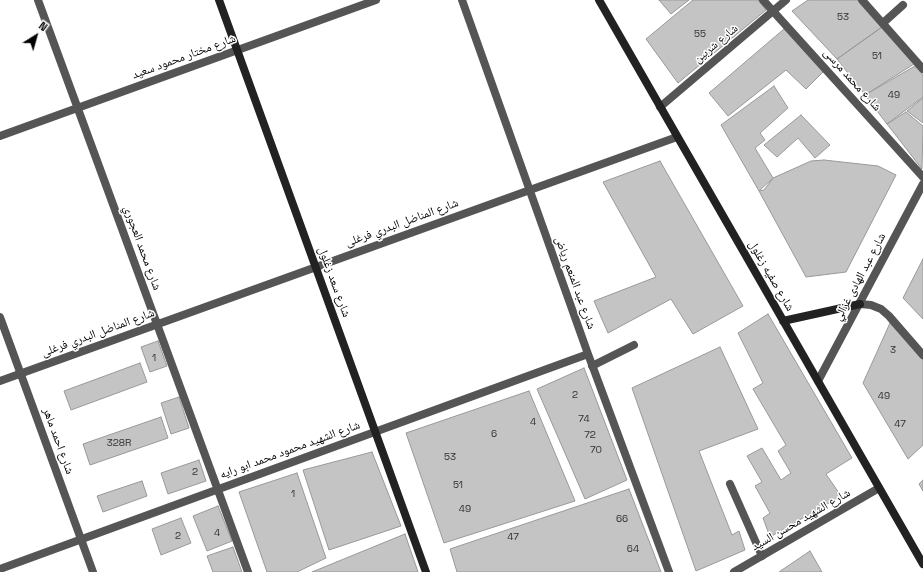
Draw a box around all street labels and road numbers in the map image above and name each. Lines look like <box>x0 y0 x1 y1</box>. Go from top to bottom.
street label: شارع شربين <box>691 21 741 67</box>
street label: شارع مختار محمود سعيد <box>130 32 238 82</box>
street label: شارع محمد مرسى <box>820 46 884 114</box>
street label: شارع المناضل البدري فرغلى <box>344 196 460 250</box>
street label: شارع محمد العجوري <box>120 204 164 292</box>
street label: شارع عبد الهادى غزالي <box>831 231 889 323</box>
street label: شارع عبد المنعم رياض <box>552 235 598 331</box>
street label: شارع صفيه زغلول <box>745 238 797 314</box>
street label: شارع سعد زغلول <box>315 245 353 319</box>
street label: شارع المناضل البدري فرغلى <box>40 306 156 360</box>
street label: شارع احمد ماهر <box>39 406 77 476</box>
street label: شارع الشهيد محمود محمد ابو رايه <box>218 418 362 482</box>
street label: شارع الشهيد محسن السيد <box>749 486 853 554</box>

